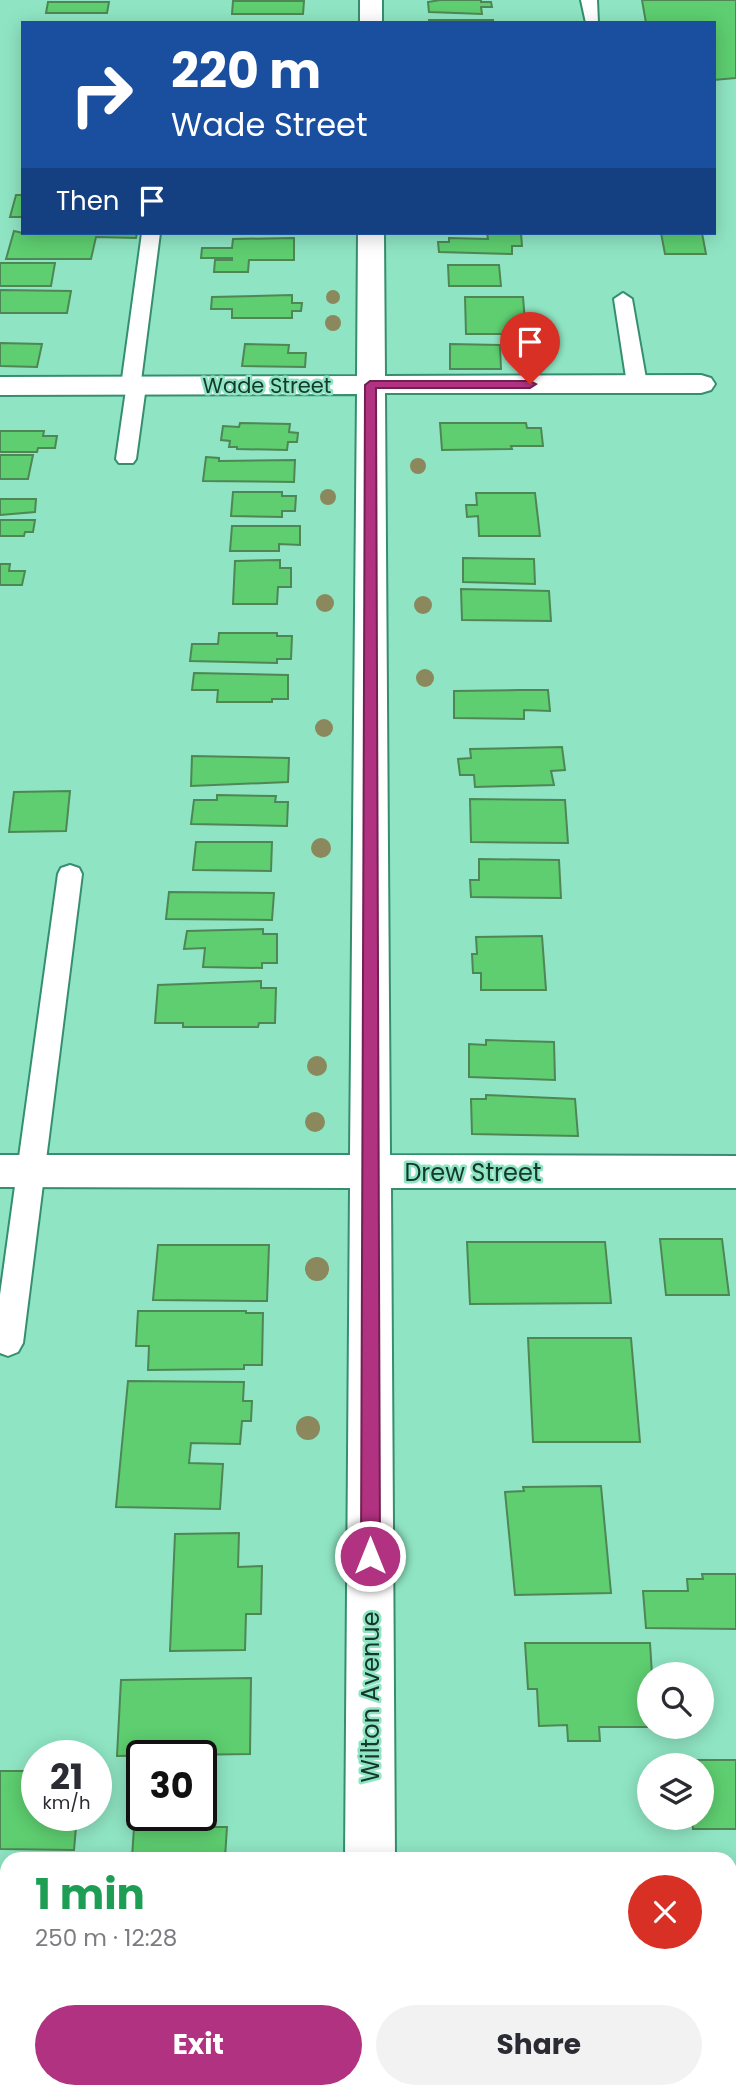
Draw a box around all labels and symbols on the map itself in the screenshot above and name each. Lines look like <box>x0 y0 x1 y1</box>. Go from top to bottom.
pin <box>500 312 560 384</box>
street label: Wade Street <box>202 371 332 400</box>
street label: Drew Street <box>404 1156 542 1189</box>
position arrow <box>333 1519 407 1593</box>
street label: Wilton Avenue <box>354 1611 387 1783</box>
speed limit sign: 30 <box>126 1740 217 1831</box>

